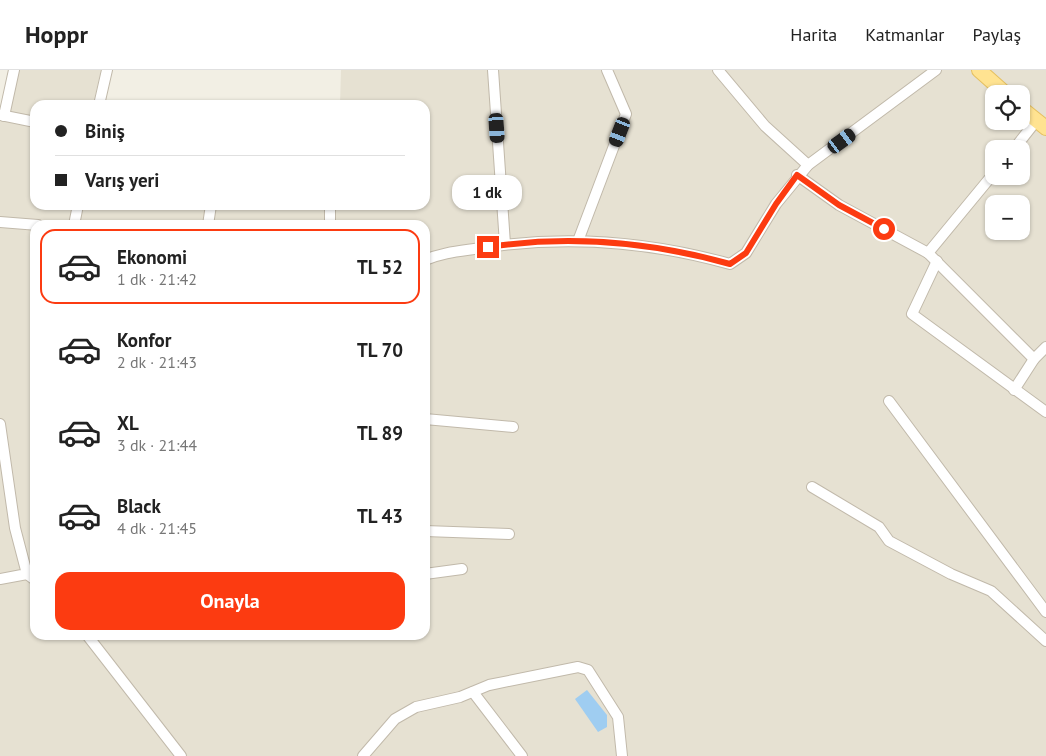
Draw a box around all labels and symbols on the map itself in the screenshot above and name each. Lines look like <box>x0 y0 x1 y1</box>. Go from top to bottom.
car <box>488 113 505 143</box>
car <box>607 115 632 149</box>
car <box>825 126 858 156</box>
callout: 1 dk <box>453 174 523 210</box>
route start <box>873 218 895 240</box>
route end <box>477 236 499 258</box>

